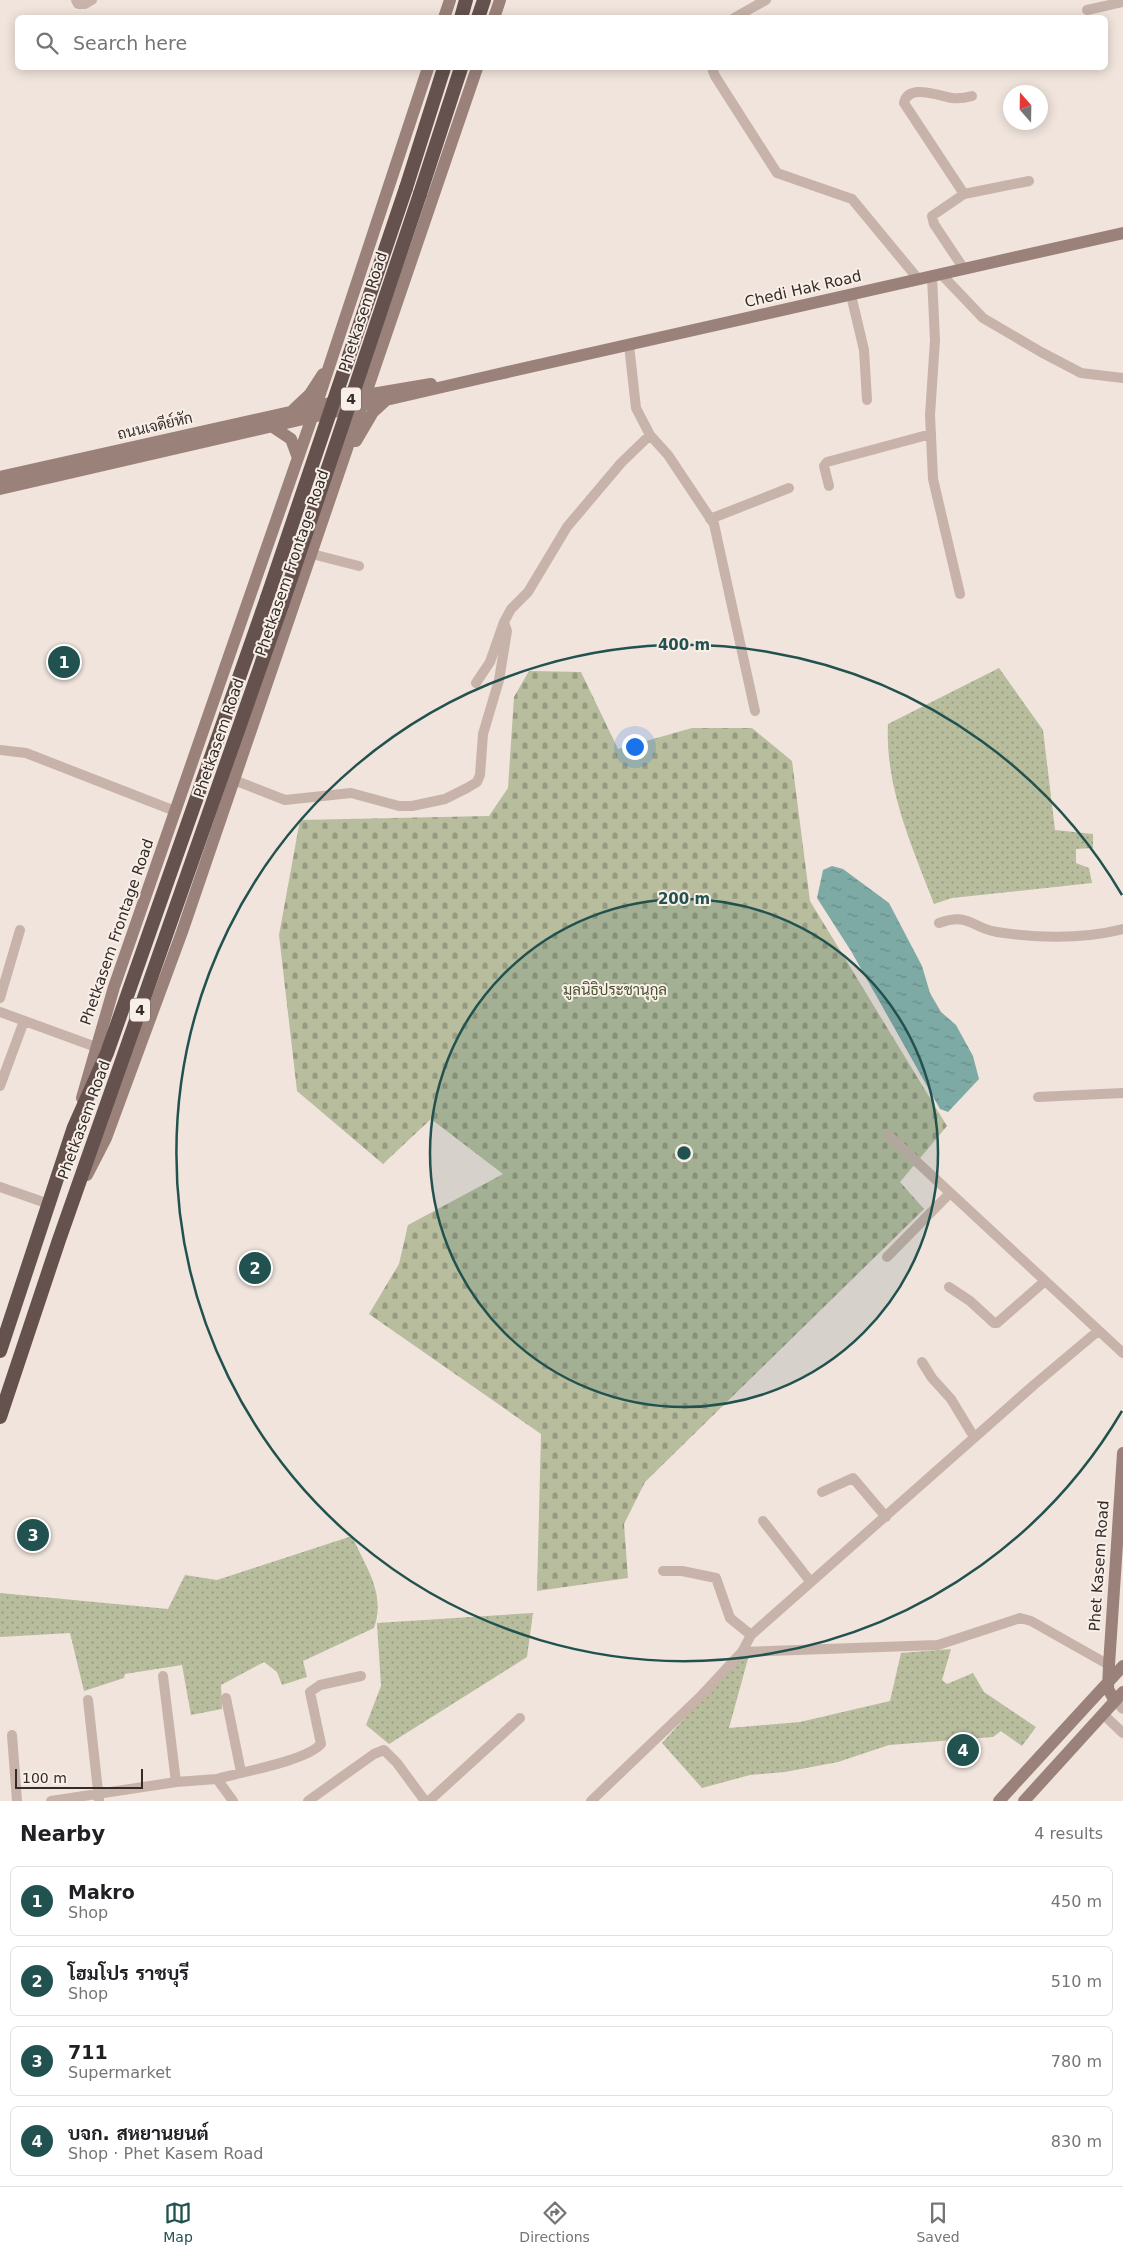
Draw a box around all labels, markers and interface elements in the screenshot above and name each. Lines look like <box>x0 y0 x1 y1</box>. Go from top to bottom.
search box <box>15 15 1108 70</box>
icon: search <box>33 29 61 57</box>
text: Search here <box>73 32 187 54</box>
north arrow <box>1003 85 1048 130</box>
street label: Phetkasem Road <box>335 250 391 374</box>
street label: Chedi Hak Road <box>743 267 863 311</box>
road number: 4 <box>341 388 361 410</box>
street label: ถนนเจดีย์หัก <box>115 408 194 443</box>
street label: Phetkasem Frontage Road <box>252 467 332 659</box>
text: 400 m <box>658 636 710 654</box>
pin: 1 <box>48 643 80 681</box>
street label: Phetkasem Road <box>190 676 248 800</box>
your location <box>622 734 648 760</box>
street label: Phetkasem Frontage Road <box>77 836 157 1028</box>
text: 200 m <box>658 890 710 908</box>
park label: มูลนิธิประชานุกูล <box>563 981 667 1001</box>
road number: 4 <box>130 998 150 1022</box>
street label: Phetkasem Road <box>54 1058 114 1182</box>
centre of rings <box>675 1144 693 1162</box>
pin: 2 <box>239 1249 271 1287</box>
street label: Phet Kasem Road <box>1085 1500 1113 1632</box>
pin: 3 <box>17 1516 49 1554</box>
pin: 4 <box>947 1731 979 1769</box>
scale bar <box>15 1766 142 1789</box>
text: 100 m <box>22 1770 67 1786</box>
text: Nearby <box>20 1822 105 1846</box>
text: 4 results <box>1034 1824 1103 1843</box>
text: Makro <box>68 1881 135 1903</box>
text: 1 <box>31 1892 43 1911</box>
text: 450 m <box>1051 1892 1102 1911</box>
text: Shop <box>68 1903 108 1922</box>
text: โฮมโปร ราชบุรี <box>68 1962 189 1984</box>
text: 2 <box>31 1972 43 1991</box>
text: 510 m <box>1051 1972 1102 1991</box>
text: Shop <box>68 1984 108 2003</box>
text: 711 <box>68 2041 108 2063</box>
text: 3 <box>31 2052 43 2071</box>
text: 780 m <box>1051 2052 1102 2071</box>
text: Supermarket <box>68 2063 171 2082</box>
text: บจก. สหยานยนต์ <box>68 2122 209 2144</box>
text: 4 <box>31 2132 43 2151</box>
text: 830 m <box>1051 2132 1102 2151</box>
text: Shop · Phet Kasem Road <box>68 2144 264 2163</box>
tab: Map <box>163 2199 193 2245</box>
tab: Directions <box>519 2199 590 2245</box>
tab: Saved <box>916 2199 960 2245</box>

